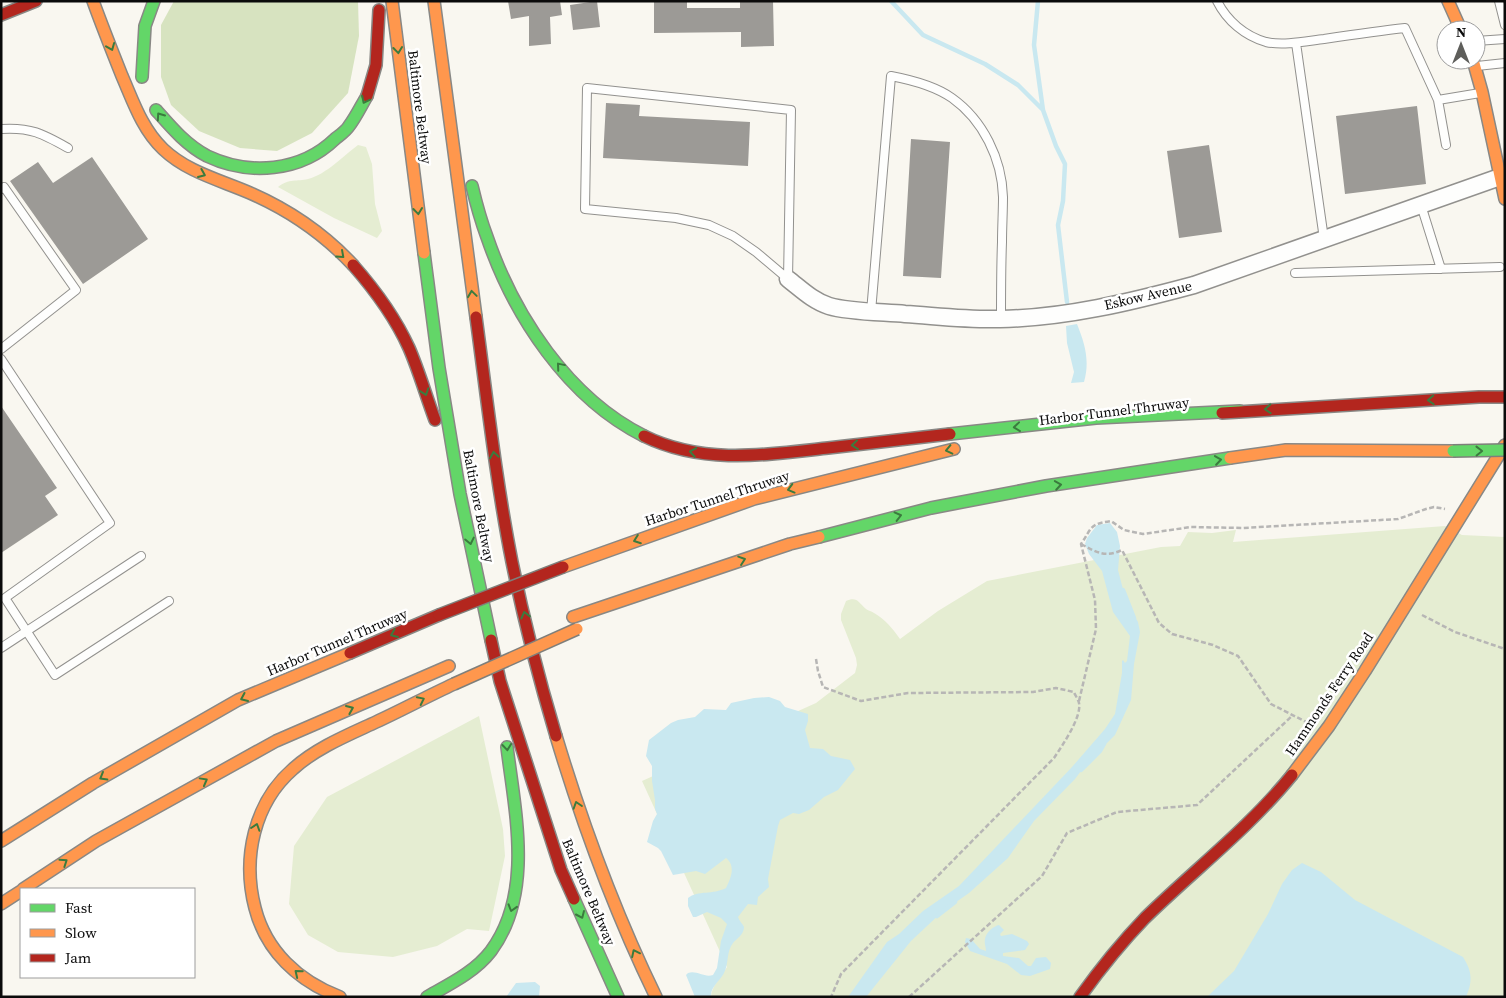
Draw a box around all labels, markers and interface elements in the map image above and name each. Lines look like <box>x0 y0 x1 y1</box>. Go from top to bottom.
north arrow <box>1436 20 1486 70</box>
text: N <box>1456 22 1466 42</box>
one-way arrow <box>105 42 115 50</box>
one-way arrow <box>392 46 403 54</box>
street label: Baltimore Beltway <box>403 49 437 166</box>
one-way arrow <box>360 95 371 104</box>
one-way arrow <box>157 112 166 122</box>
one-way arrow <box>197 168 206 179</box>
one-way arrow <box>412 207 423 215</box>
one-way arrow <box>336 249 345 258</box>
street label: Eskow Avenue <box>1102 275 1194 315</box>
one-way arrow <box>467 290 478 298</box>
one-way arrow <box>557 362 566 371</box>
one-way arrow <box>419 387 429 395</box>
street label: Harbor Tunnel Thruway <box>1038 392 1191 430</box>
one-way arrow <box>1426 394 1434 405</box>
one-way arrow <box>1264 403 1272 414</box>
one-way arrow <box>1012 421 1020 432</box>
one-way arrow <box>851 439 859 450</box>
one-way arrow <box>944 444 953 455</box>
one-way arrow <box>1476 446 1483 456</box>
one-way arrow <box>689 447 698 457</box>
street label: Baltimore Beltway <box>458 448 500 565</box>
one-way arrow <box>489 451 500 459</box>
one-way arrow <box>1214 455 1223 465</box>
street label: Harbor Tunnel Thruway <box>642 465 793 531</box>
one-way arrow <box>1053 480 1062 490</box>
one-way arrow <box>786 483 795 494</box>
one-way arrow <box>894 512 902 522</box>
one-way arrow <box>633 534 642 544</box>
one-way arrow <box>464 537 475 546</box>
one-way arrow <box>737 556 746 566</box>
street label: Harbor Tunnel Thruway <box>264 603 411 681</box>
one-way arrow <box>520 610 531 619</box>
one-way arrow <box>390 627 399 638</box>
street label: Hammonds Ferry Road <box>1280 628 1378 760</box>
one-way arrow <box>240 691 249 702</box>
one-way arrow <box>416 696 425 706</box>
one-way arrow <box>345 704 354 715</box>
one-way arrow <box>501 743 512 751</box>
one-way arrow <box>99 771 108 781</box>
one-way arrow <box>199 777 208 787</box>
one-way arrow <box>573 801 583 810</box>
one-way arrow <box>251 823 261 831</box>
street label: Baltimore Beltway <box>557 835 621 949</box>
one-way arrow <box>58 859 68 868</box>
legend <box>20 888 195 978</box>
text: Fast <box>65 897 92 918</box>
one-way arrow <box>507 903 517 911</box>
one-way arrow <box>574 910 585 919</box>
text: Slow <box>65 922 97 943</box>
text: Jam <box>64 947 92 968</box>
one-way arrow <box>631 949 641 958</box>
one-way arrow <box>295 970 304 979</box>

